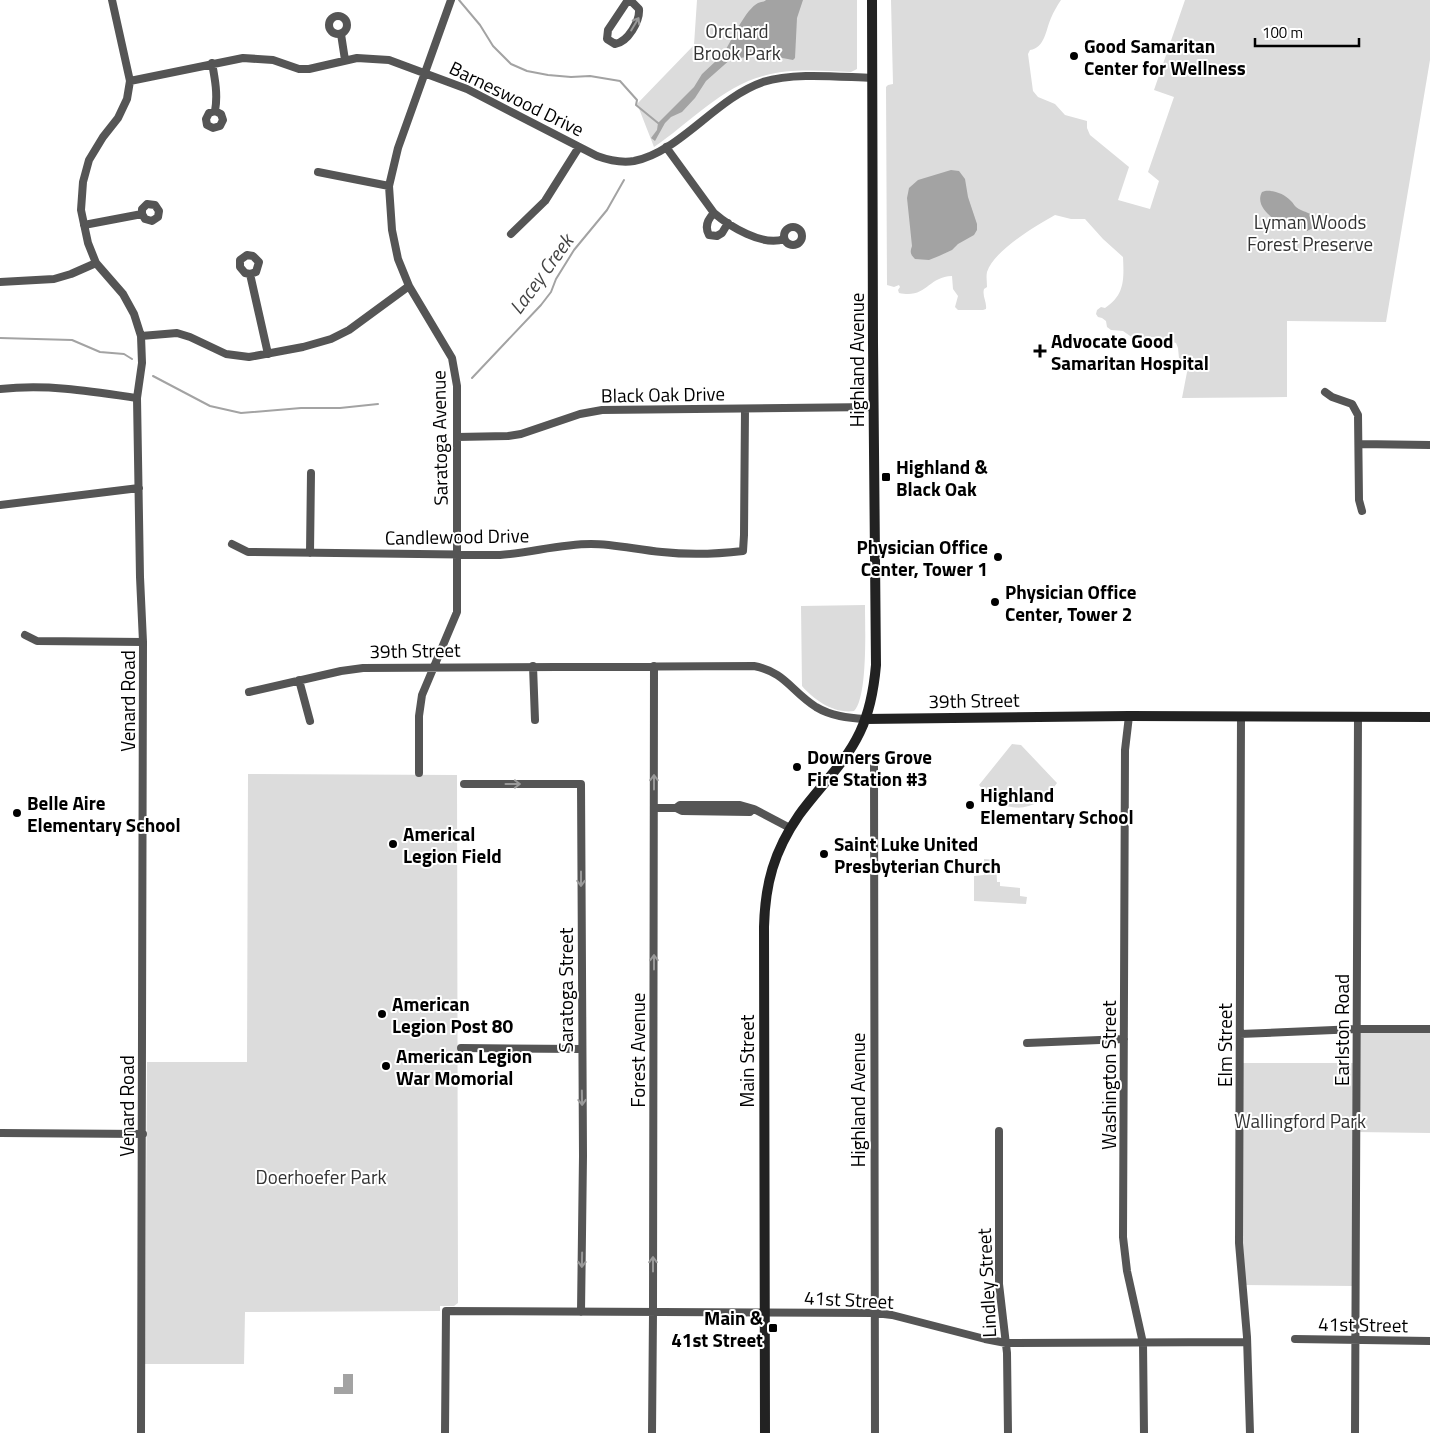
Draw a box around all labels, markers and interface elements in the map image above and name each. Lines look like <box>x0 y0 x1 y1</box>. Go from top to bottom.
scale bar <box>1255 15 1359 47</box>
park label: Orchard Brook Park <box>693 16 781 67</box>
one-way arrow <box>629 17 640 31</box>
text: 100 m <box>1262 21 1303 44</box>
place label: Good Samaritan Center for Wellness <box>1084 31 1246 82</box>
marker: Good Samaritan Center for Wellness <box>1068 50 1080 62</box>
street label: Barneswood Drive <box>445 53 589 143</box>
park label: Lyman Woods Forest Preserve <box>1247 207 1373 258</box>
water label: Lacey Creek <box>501 226 582 321</box>
street label: Highland Avenue <box>842 293 871 427</box>
place label: Advocate Good Samaritan Hospital <box>1051 326 1209 377</box>
marker: Advocate Good Samaritan Hospital <box>1033 344 1047 358</box>
street label: Saratoga Avenue <box>423 370 455 506</box>
street label: Black Oak Drive <box>601 378 725 410</box>
place label: Highland & Black Oak <box>896 452 988 503</box>
marker: Highland & Black Oak <box>880 471 892 483</box>
street label: Candlewood Drive <box>385 520 529 552</box>
place label: Physician Office Center, Tower 1 <box>856 532 988 583</box>
marker: Physician Office Center, Tower 1 <box>992 551 1004 563</box>
place label: Physician Office Center, Tower 2 <box>1005 577 1137 628</box>
marker: Physician Office Center, Tower 2 <box>989 596 1001 608</box>
street label: 39th Street <box>369 635 461 665</box>
street label: Venard Road <box>113 650 142 752</box>
street label: 39th Street <box>928 685 1020 715</box>
place label: Downers Grove Fire Station #3 <box>807 742 932 793</box>
marker: Downers Grove Fire Station #3 <box>791 761 803 773</box>
one-way arrow <box>649 774 659 790</box>
one-way arrow <box>504 779 521 789</box>
place label: Highland Elementary School <box>980 780 1134 831</box>
place label: Belle Aire Elementary School <box>27 788 181 839</box>
marker: Highland Elementary School <box>964 799 976 811</box>
marker: Belle Aire Elementary School <box>11 807 23 819</box>
place label: Americal Legion Field <box>403 819 502 870</box>
place label: Saint Luke United Presbyterian Church <box>834 829 1001 880</box>
marker: Americal Legion Field <box>387 838 399 850</box>
marker: Saint Luke United Presbyterian Church <box>818 848 830 860</box>
one-way arrow <box>576 871 586 887</box>
street label: Saratoga Street <box>551 927 580 1053</box>
one-way arrow <box>649 954 659 970</box>
street label: Earlston Road <box>1327 974 1356 1086</box>
place label: American Legion Post 80 <box>392 989 514 1040</box>
street label: Forest Avenue <box>623 993 652 1107</box>
street label: Washington Street <box>1094 1000 1123 1150</box>
street label: Elm Street <box>1210 1003 1239 1087</box>
marker: American Legion Post 80 <box>376 1008 388 1020</box>
street label: Main Street <box>732 1014 761 1108</box>
street label: Highland Avenue <box>843 1033 872 1167</box>
place label: American Legion War Momorial <box>396 1041 532 1092</box>
street label: Venard Road <box>112 1055 141 1157</box>
marker: American Legion War Momorial <box>380 1060 392 1072</box>
one-way arrow <box>577 1089 587 1105</box>
park label: Wallingford Park <box>1234 1106 1366 1135</box>
park label: Doerhoefer Park <box>255 1162 387 1191</box>
street label: Lindley Street <box>969 1227 1003 1339</box>
one-way arrow <box>577 1252 587 1268</box>
one-way arrow <box>648 1256 658 1272</box>
street label: 41st Street <box>803 1282 895 1316</box>
place label: Main & 41st Street <box>671 1303 764 1354</box>
street label: 41st Street <box>1318 1309 1409 1339</box>
marker: Main & 41st Street <box>767 1322 779 1334</box>

